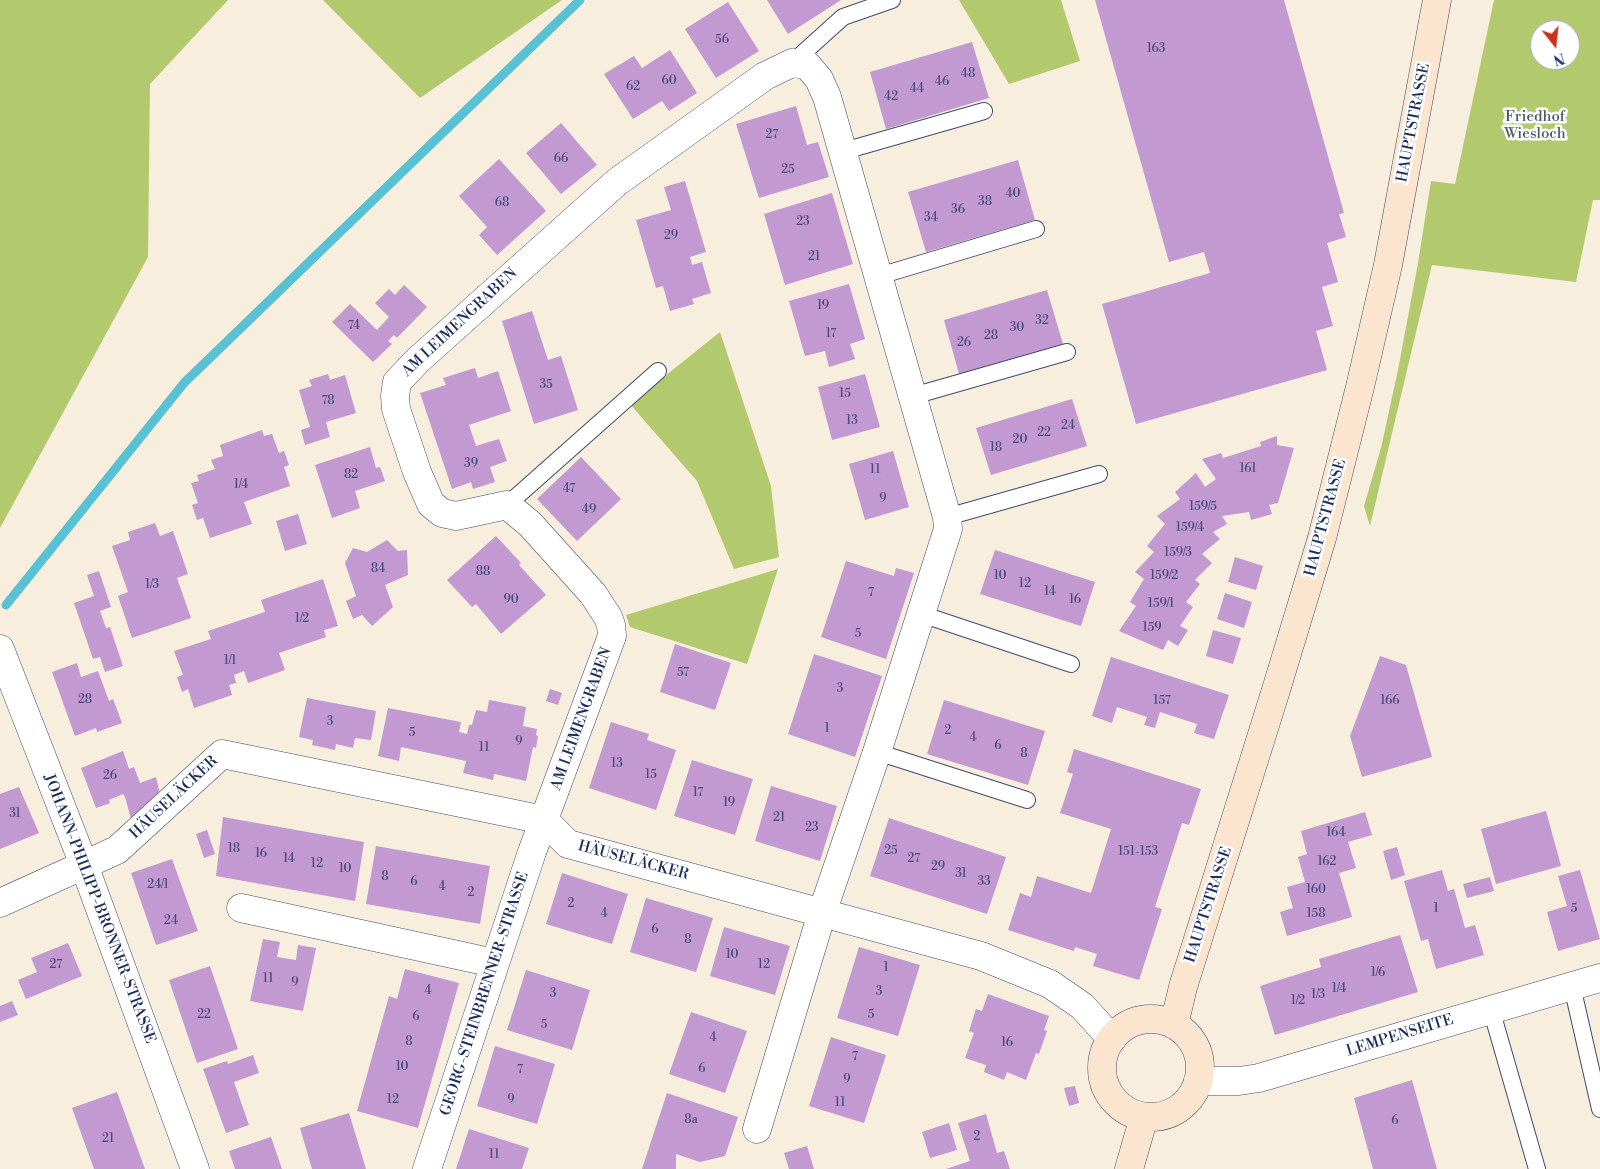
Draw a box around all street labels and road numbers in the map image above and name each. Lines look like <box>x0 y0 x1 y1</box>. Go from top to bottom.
street label: HAUPTSTRASSE <box>1394 62 1434 184</box>
street label: AM LEIMENGRABEN <box>399 265 521 381</box>
street label: HAUPTSTRASSE <box>1302 457 1350 579</box>
street label: AM LEIMENGRABEN <box>548 645 616 793</box>
street label: HÄUSELÄCKER <box>126 753 222 843</box>
street label: JOHANN-PHILIPP-BRONNER-STRASSE <box>39 772 159 1046</box>
street label: HÄUSELÄCKER <box>576 838 690 884</box>
street label: HAUPTSTRASSE <box>1182 845 1236 965</box>
street label: GEORG-STEINBRENNER-STRASSE <box>437 870 533 1118</box>
street label: LEMPENSEITE <box>1344 1011 1456 1061</box>

